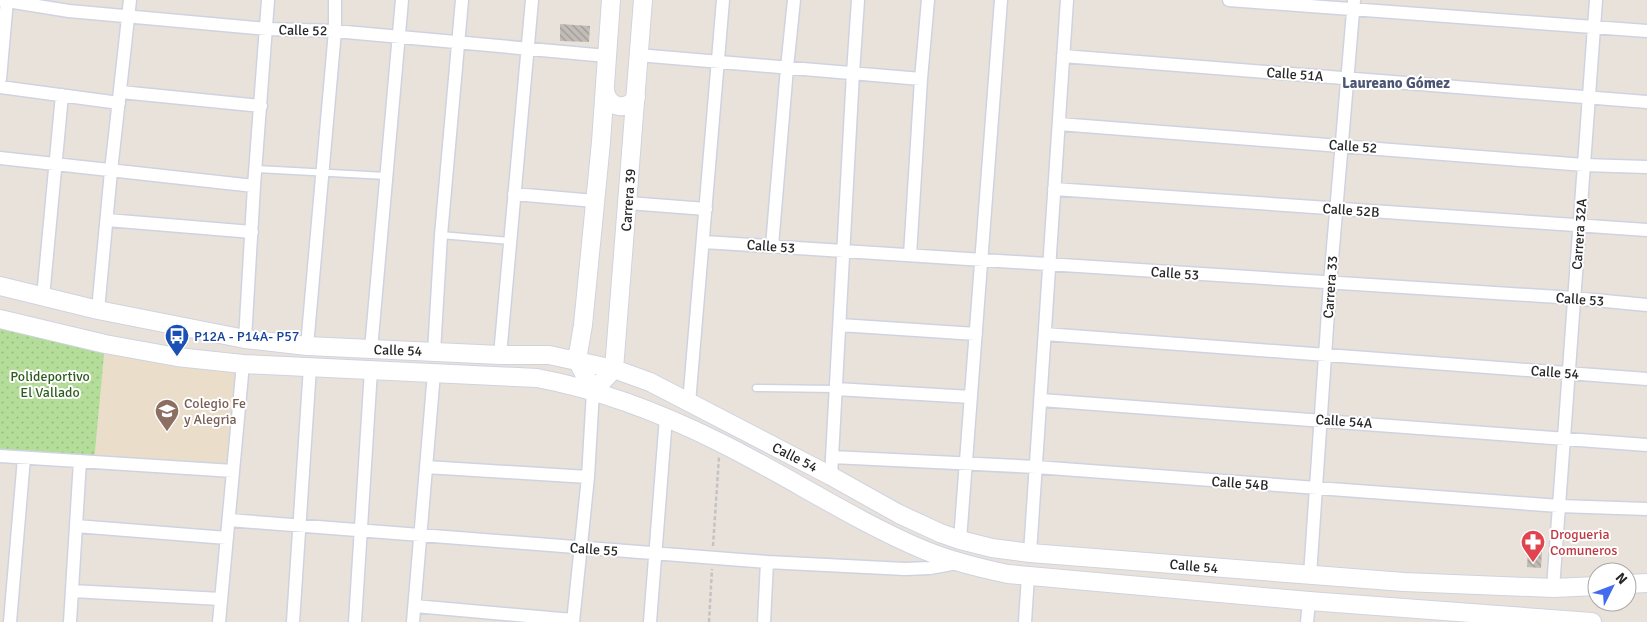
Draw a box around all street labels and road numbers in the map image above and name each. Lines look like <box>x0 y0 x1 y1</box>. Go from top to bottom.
street label: Calle 52 <box>279 22 327 39</box>
street label: Calle 51A <box>1266 64 1325 85</box>
street label: Calle 52 <box>1328 136 1378 157</box>
street label: Carrera 39 <box>618 168 639 232</box>
street label: Carrera 32A <box>1569 197 1590 270</box>
street label: Calle 52B <box>1322 200 1380 221</box>
street label: Calle 53 <box>746 236 796 257</box>
street label: Carrera 33 <box>1320 255 1341 319</box>
street label: Calle 53 <box>1150 263 1200 284</box>
street label: Calle 53 <box>1555 289 1605 310</box>
street label: Calle 54 <box>373 341 423 360</box>
street label: Calle 54 <box>1530 362 1580 383</box>
street label: Calle 54A <box>1315 411 1374 432</box>
street label: Calle 54 <box>769 439 821 476</box>
street label: Calle 54B <box>1211 473 1269 494</box>
street label: Calle 55 <box>569 539 619 560</box>
street label: Calle 54 <box>1169 556 1219 577</box>

